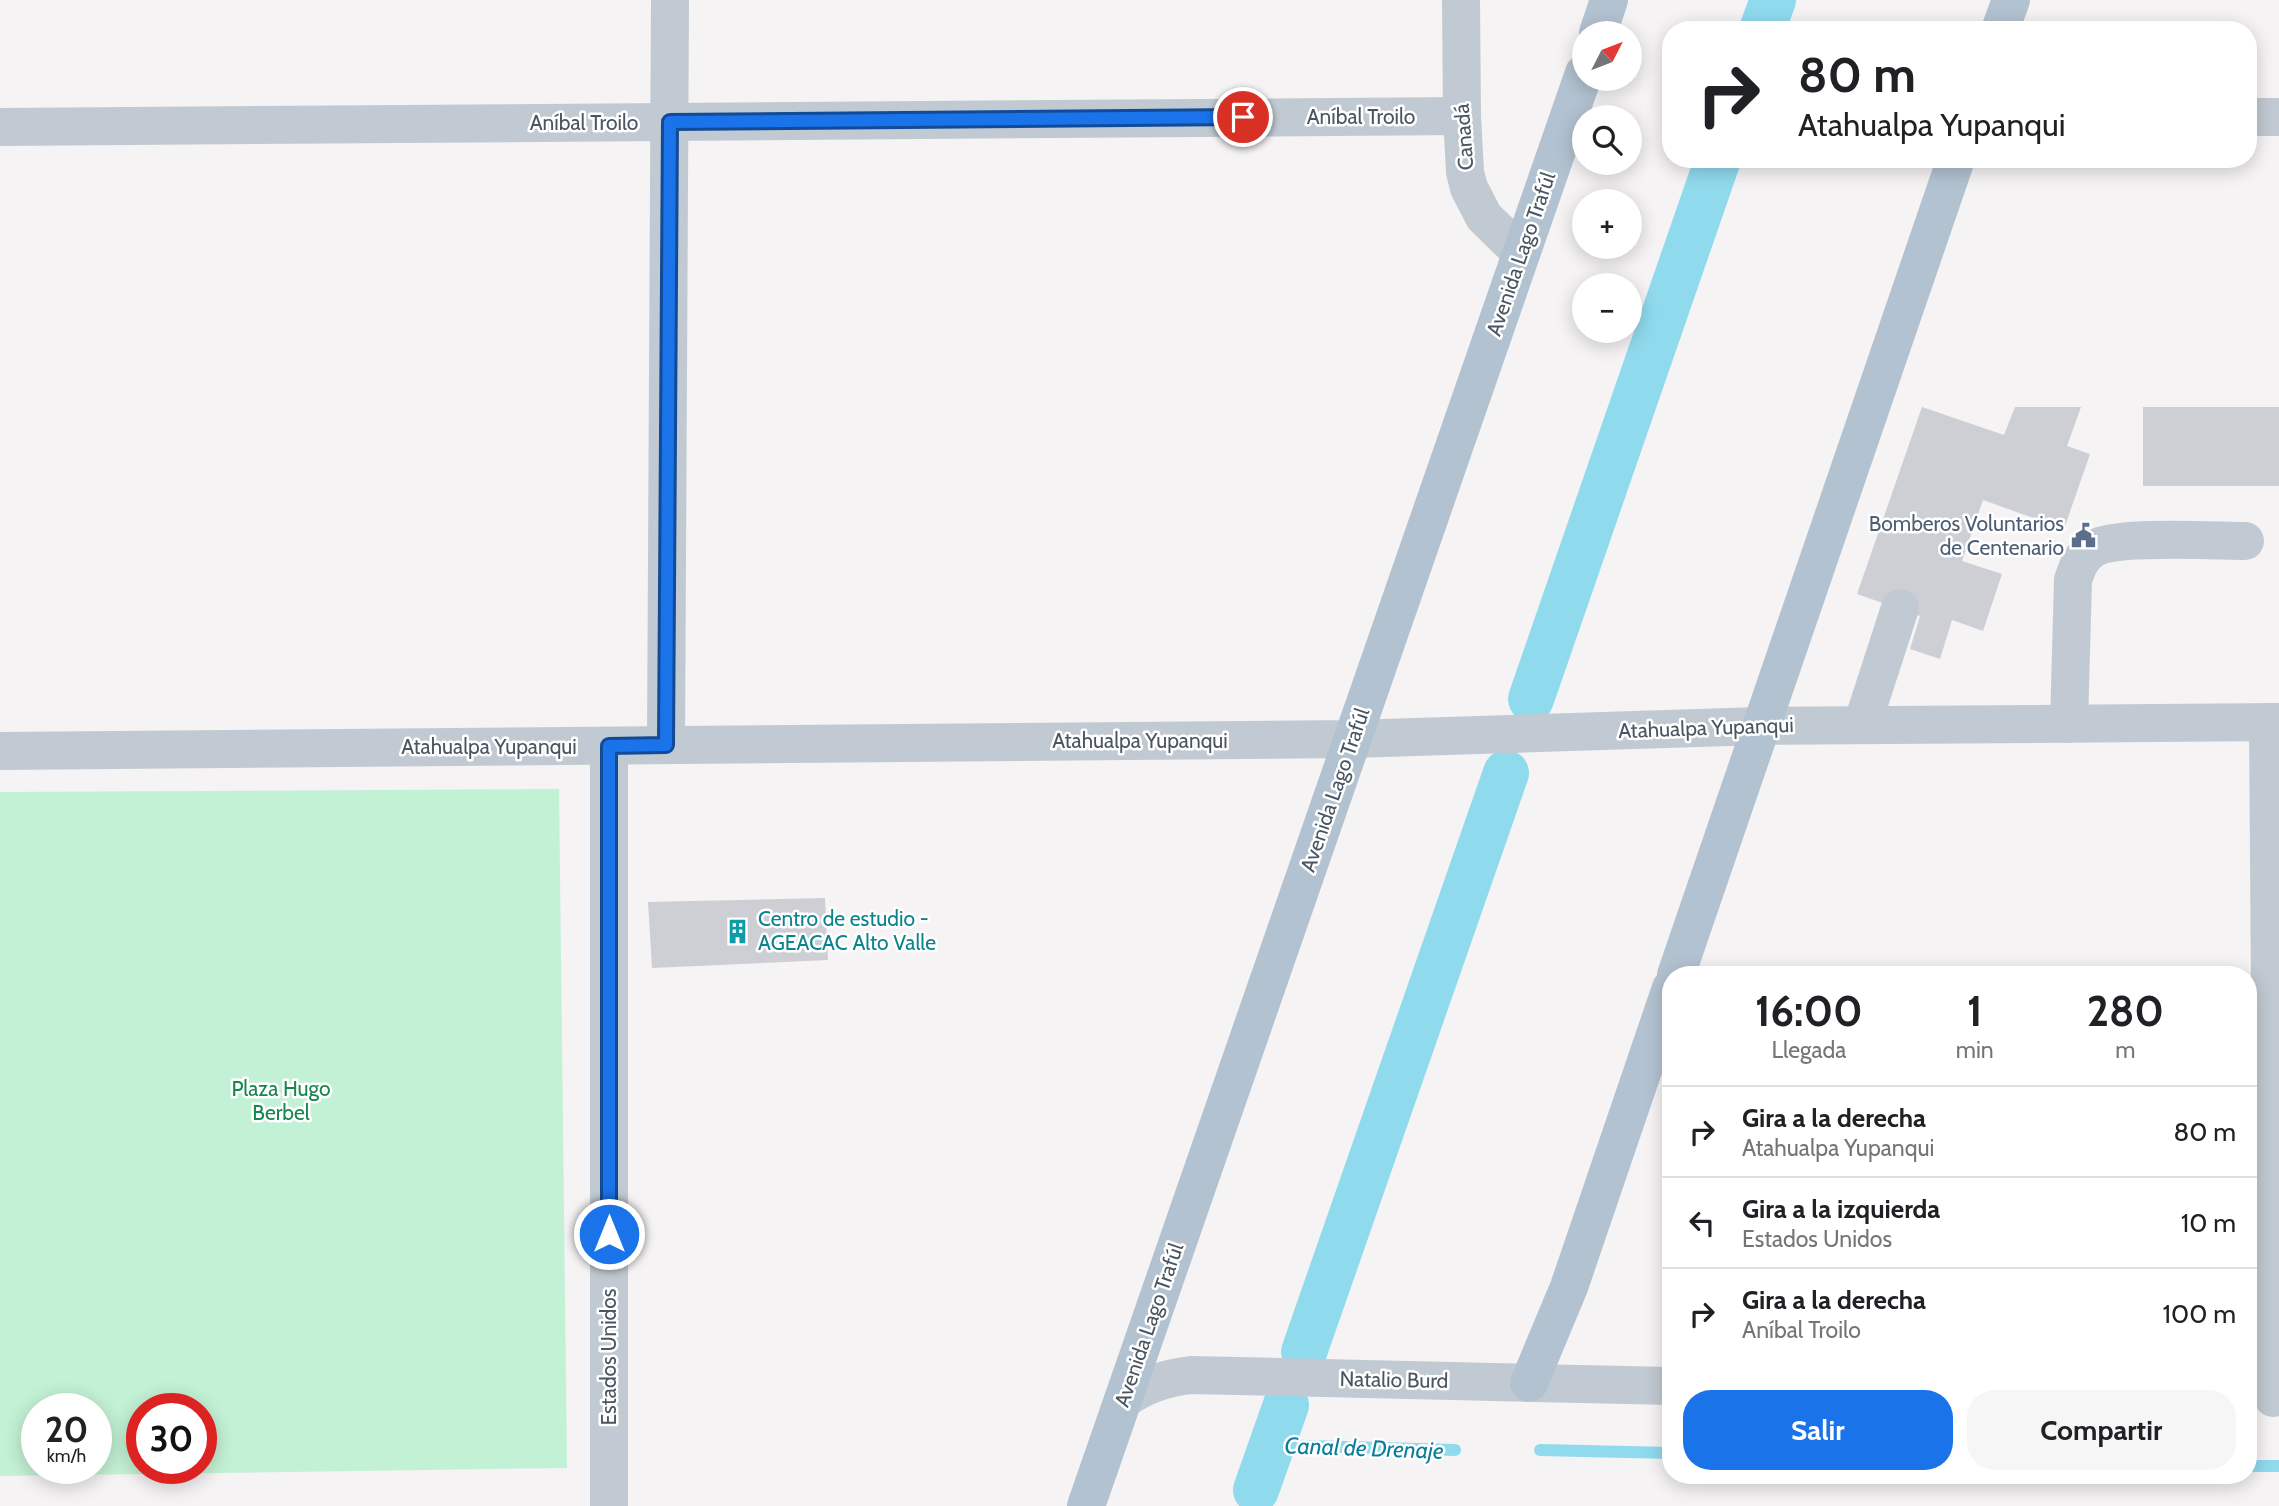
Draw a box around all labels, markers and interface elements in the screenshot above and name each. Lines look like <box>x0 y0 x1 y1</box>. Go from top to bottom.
north arrow <box>1572 21 1642 91</box>
map controls <box>1572 21 1642 343</box>
text: 80 m <box>1798 45 1916 104</box>
icon: right <box>1683 49 1774 140</box>
pin <box>1213 87 1273 147</box>
icon: arrive <box>1224 98 1262 136</box>
street label: Canadá <box>1449 103 1478 171</box>
street label: Aníbal Troilo <box>1307 104 1415 129</box>
button: search <box>1572 105 1642 175</box>
text: Atahualpa Yupanqui <box>1798 105 2066 144</box>
street label: Aníbal Troilo <box>530 110 638 135</box>
street label: Avenida Lago Trafúl <box>1481 169 1560 339</box>
button: + <box>1572 189 1642 259</box>
button: − <box>1572 273 1642 343</box>
place label: Bomberos Voluntarios de Centenario <box>1869 511 2064 560</box>
public building icon: Bomberos Voluntarios de Centenario <box>2070 522 2098 550</box>
street label: Avenida Lago Trafúl <box>1295 705 1374 875</box>
street label: Atahualpa Yupanqui <box>1618 712 1794 743</box>
street label: Atahualpa Yupanqui <box>1052 728 1228 753</box>
street label: Atahualpa Yupanqui <box>401 734 577 759</box>
place label: Centro de estudio - AGEACAC Alto Valle <box>758 906 936 955</box>
building icon: Centro de estudio - AGEACAC Alto Valle <box>724 917 752 945</box>
text: 16:00 <box>1755 985 1863 1037</box>
text: 1 <box>1967 985 1982 1037</box>
text: 280 <box>2087 985 2164 1037</box>
text: Llegada <box>1771 1036 1846 1064</box>
text: min <box>1956 1036 1994 1064</box>
text: m <box>2115 1036 2135 1064</box>
park label: Plaza Hugo Berbel <box>231 1076 331 1125</box>
text: Gira a la derecha <box>1742 1102 1926 1134</box>
icon: right <box>1683 1113 1721 1151</box>
text: 80 m <box>2173 1116 2236 1148</box>
text: Atahualpa Yupanqui <box>1742 1134 1934 1162</box>
text: Gira a la izquierda <box>1742 1193 1940 1225</box>
position arrow <box>572 1197 646 1271</box>
icon: left <box>1683 1204 1721 1242</box>
text: 10 m <box>2181 1207 2236 1239</box>
text: Estados Unidos <box>1742 1225 1892 1253</box>
street label: Avenida Lago Trafúl <box>1109 1240 1188 1410</box>
text: Gira a la derecha <box>1742 1284 1926 1316</box>
street label: Estados Unidos <box>596 1288 621 1425</box>
icon: right <box>1683 1295 1721 1333</box>
text: 100 m <box>2163 1298 2236 1330</box>
text: Aníbal Troilo <box>1742 1316 1861 1344</box>
street label: Natalio Burd <box>1339 1366 1449 1393</box>
button: Salir <box>1683 1390 1953 1470</box>
button: Compartir <box>1967 1390 2236 1470</box>
speed limit sign: 30 <box>126 1393 217 1484</box>
text: 20 <box>45 1408 88 1451</box>
water label: Canal de Drenaje <box>1284 1431 1444 1465</box>
text: km/h <box>47 1445 86 1467</box>

